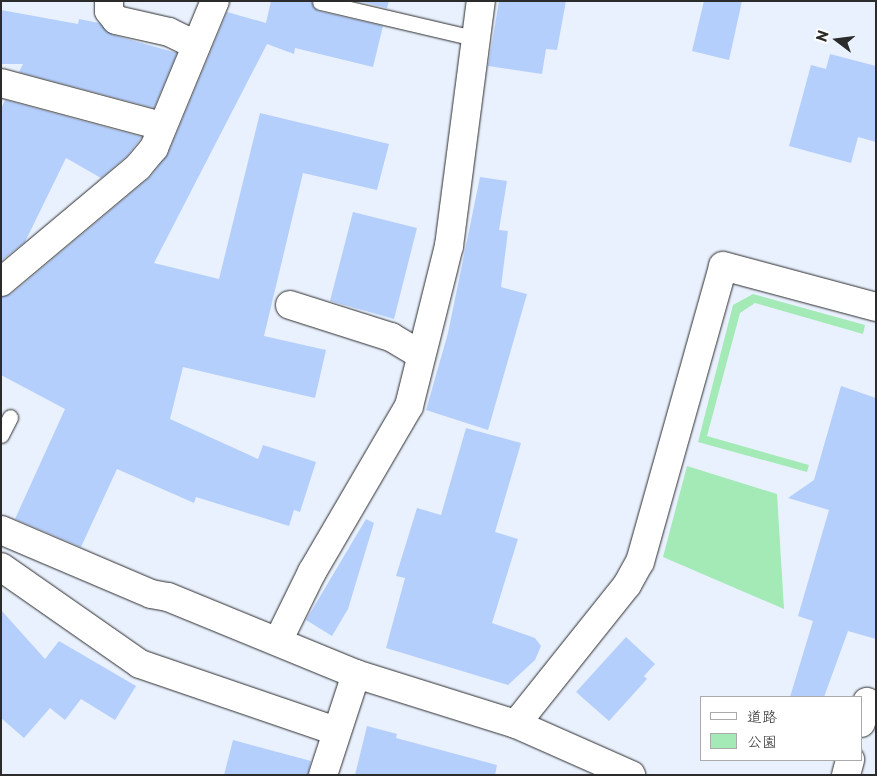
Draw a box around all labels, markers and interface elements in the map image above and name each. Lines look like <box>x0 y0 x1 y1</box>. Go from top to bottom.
north arrow <box>812 15 862 65</box>
text: N <box>810 28 834 44</box>
legend <box>700 696 862 761</box>
text: 道路 <box>747 704 777 727</box>
text: 公園 <box>747 729 777 752</box>

